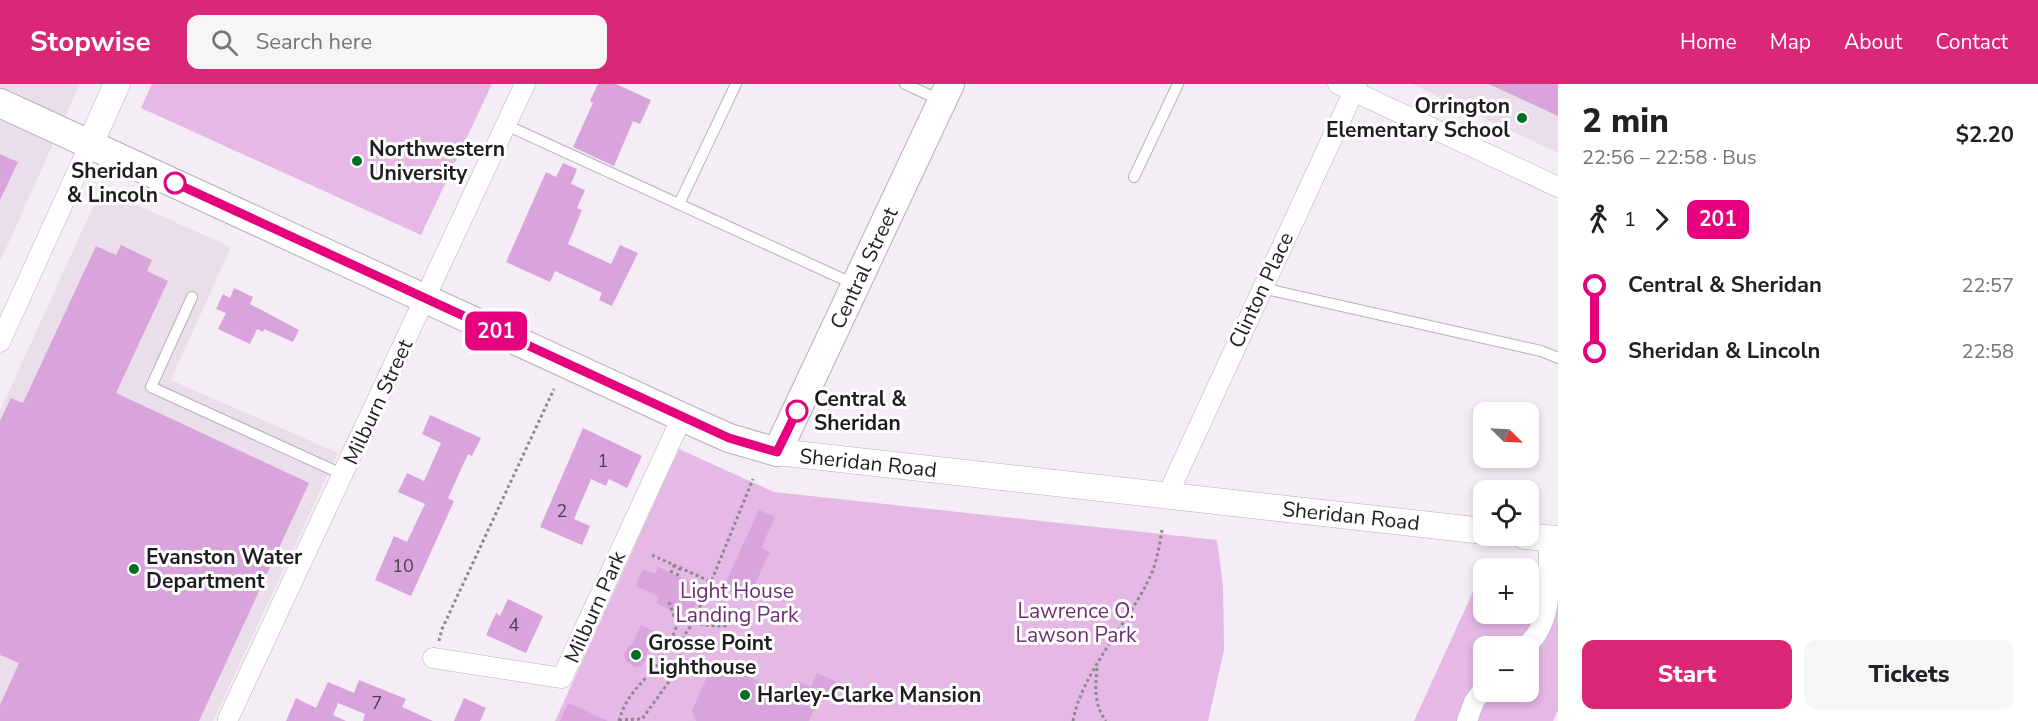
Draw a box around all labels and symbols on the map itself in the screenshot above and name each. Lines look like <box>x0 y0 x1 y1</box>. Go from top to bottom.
place label: Orrington Elementary School <box>1326 92 1510 144</box>
marker: Orrington Elementary School <box>1515 111 1529 125</box>
place label: Northwestern University <box>369 135 505 187</box>
marker: Northwestern University <box>350 154 364 168</box>
place label: Sheridan & Lincoln <box>67 157 158 209</box>
marker: Sheridan & Lincoln <box>164 172 186 194</box>
street label: Central Street <box>824 202 905 333</box>
street label: Clinton Place <box>1222 228 1300 352</box>
line badge: 201 <box>462 312 530 350</box>
street label: Milburn Street <box>337 334 420 469</box>
place label: Central & Sheridan <box>814 385 907 437</box>
marker: Central & Sheridan <box>786 400 808 422</box>
north arrow <box>1473 402 1539 468</box>
street label: Sheridan Road <box>798 442 938 484</box>
house number: 1 <box>598 449 608 473</box>
street label: Sheridan Road <box>1281 495 1421 537</box>
house number: 2 <box>557 499 567 523</box>
place label: Evanston Water Department <box>146 543 303 595</box>
street label: Milburn Park <box>558 546 632 667</box>
house number: 10 <box>392 554 414 578</box>
marker: Evanston Water Department <box>127 562 141 576</box>
park label: Light House Landing Park <box>675 577 799 629</box>
park label: Lawrence O. Lawson Park <box>1016 597 1137 649</box>
house number: 4 <box>509 613 520 637</box>
place label: Grosse Point Lighthouse <box>648 629 773 681</box>
marker: Grosse Point Lighthouse <box>629 648 643 662</box>
place label: Harley-Clarke Mansion <box>757 681 981 709</box>
marker: Harley-Clarke Mansion <box>738 688 752 702</box>
house number: 7 <box>372 691 382 715</box>

